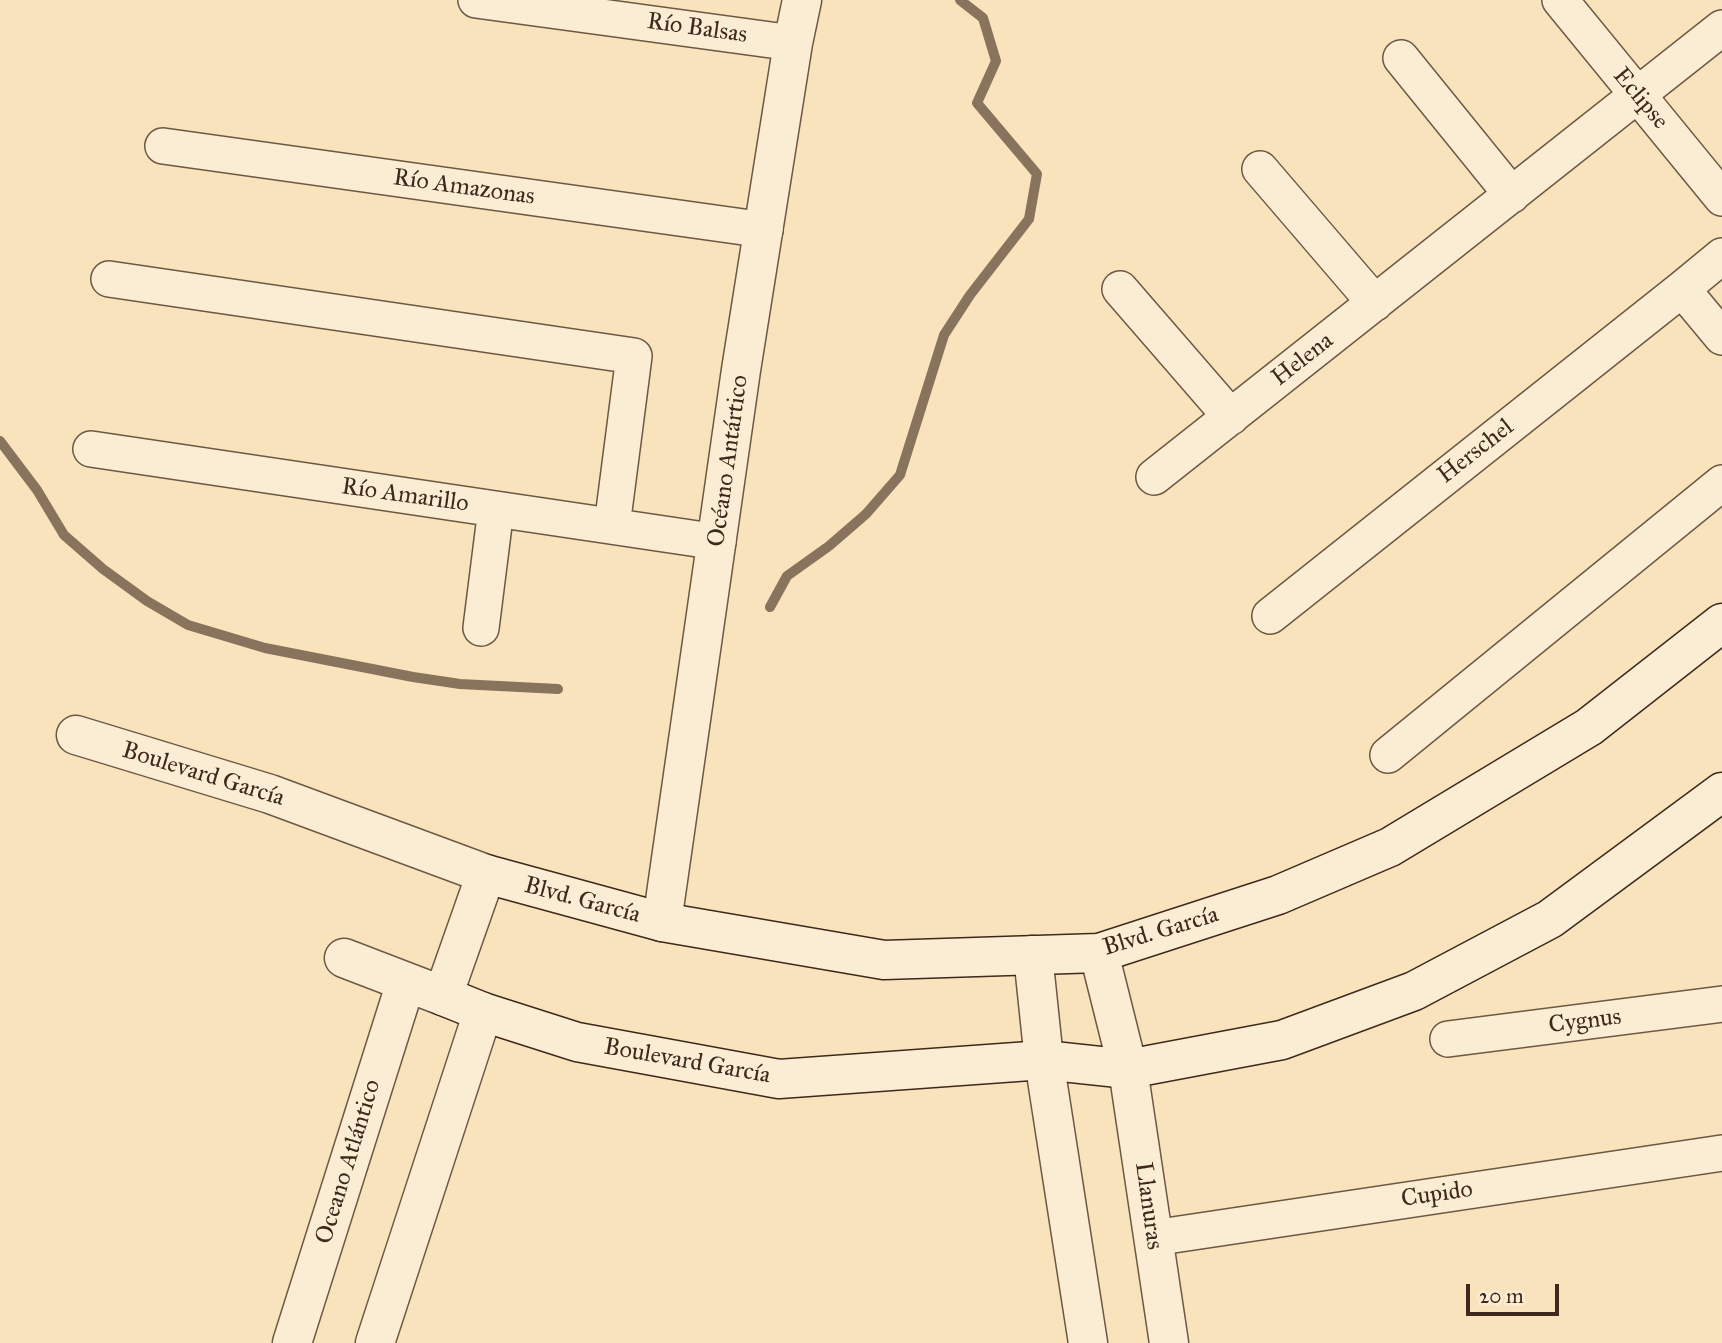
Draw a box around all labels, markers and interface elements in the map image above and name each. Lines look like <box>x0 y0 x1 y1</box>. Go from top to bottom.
street label: Río Balsas <box>645 8 749 50</box>
street label: Eclipse <box>1606 62 1674 136</box>
street label: Río Amazonas <box>391 164 537 212</box>
street label: Helena <box>1267 327 1339 393</box>
street label: Océano Antártico <box>703 373 755 549</box>
street label: Herschel <box>1432 414 1520 490</box>
street label: Río Amarillo <box>340 473 470 519</box>
street label: Boulevard García <box>118 737 288 813</box>
street label: Blvd. García <box>521 872 643 930</box>
street label: Blvd. García <box>1100 901 1222 963</box>
street label: Cygnus <box>1547 1003 1623 1041</box>
street label: Boulevard García <box>602 1033 772 1091</box>
street label: Oceano Atlántico <box>310 1076 388 1248</box>
street label: Llanuras <box>1128 1160 1168 1252</box>
street label: Cupido <box>1399 1176 1475 1214</box>
scale bar <box>1470 1270 1563 1314</box>
text: 20 m <box>1479 1283 1524 1309</box>

